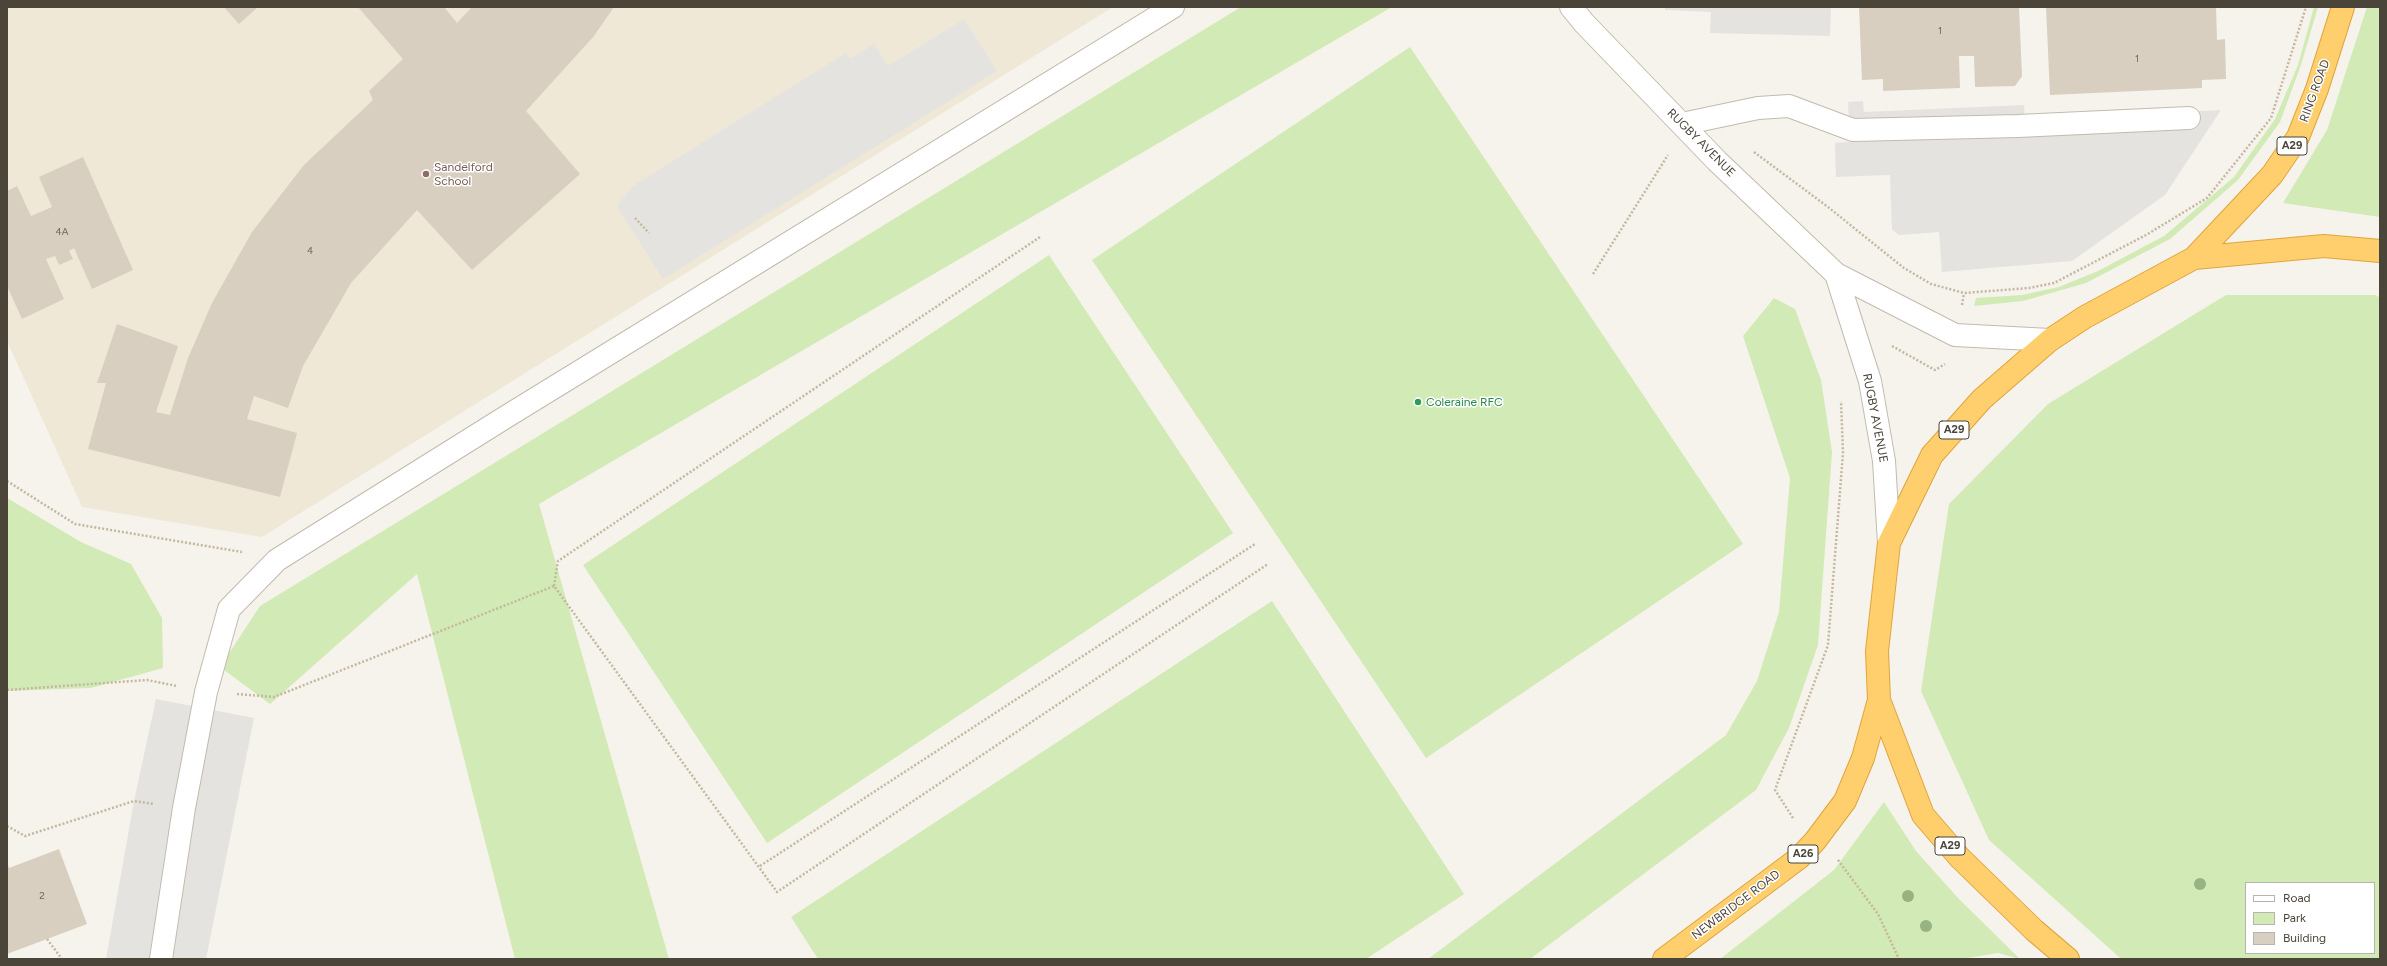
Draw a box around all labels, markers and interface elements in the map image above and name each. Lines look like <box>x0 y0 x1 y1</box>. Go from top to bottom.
house number: 1 <box>1938 25 1942 37</box>
house number: 1 <box>2135 53 2139 65</box>
street label: RING ROAD <box>2297 58 2333 124</box>
street label: RUGBY AVENUE <box>1664 106 1738 180</box>
road number: A29 <box>2277 137 2307 155</box>
place label: Sandelford School <box>434 160 493 188</box>
marker: Sandelford School <box>421 169 431 179</box>
house number: 4A <box>56 226 68 238</box>
house number: 4 <box>307 245 313 257</box>
street label: RUGBY AVENUE <box>1859 372 1891 464</box>
place label: Coleraine RFC <box>1426 395 1503 409</box>
marker: Coleraine RFC <box>1413 397 1423 407</box>
road number: A29 <box>1939 421 1969 439</box>
road number: A29 <box>1935 837 1965 855</box>
road number: A26 <box>1788 845 1818 863</box>
street label: NEWBRIDGE ROAD <box>1689 867 1783 943</box>
legend <box>2245 882 2375 954</box>
house number: 2 <box>39 890 45 902</box>
text: Road <box>2283 891 2311 905</box>
text: Park <box>2283 911 2306 925</box>
text: Building <box>2283 931 2326 945</box>

